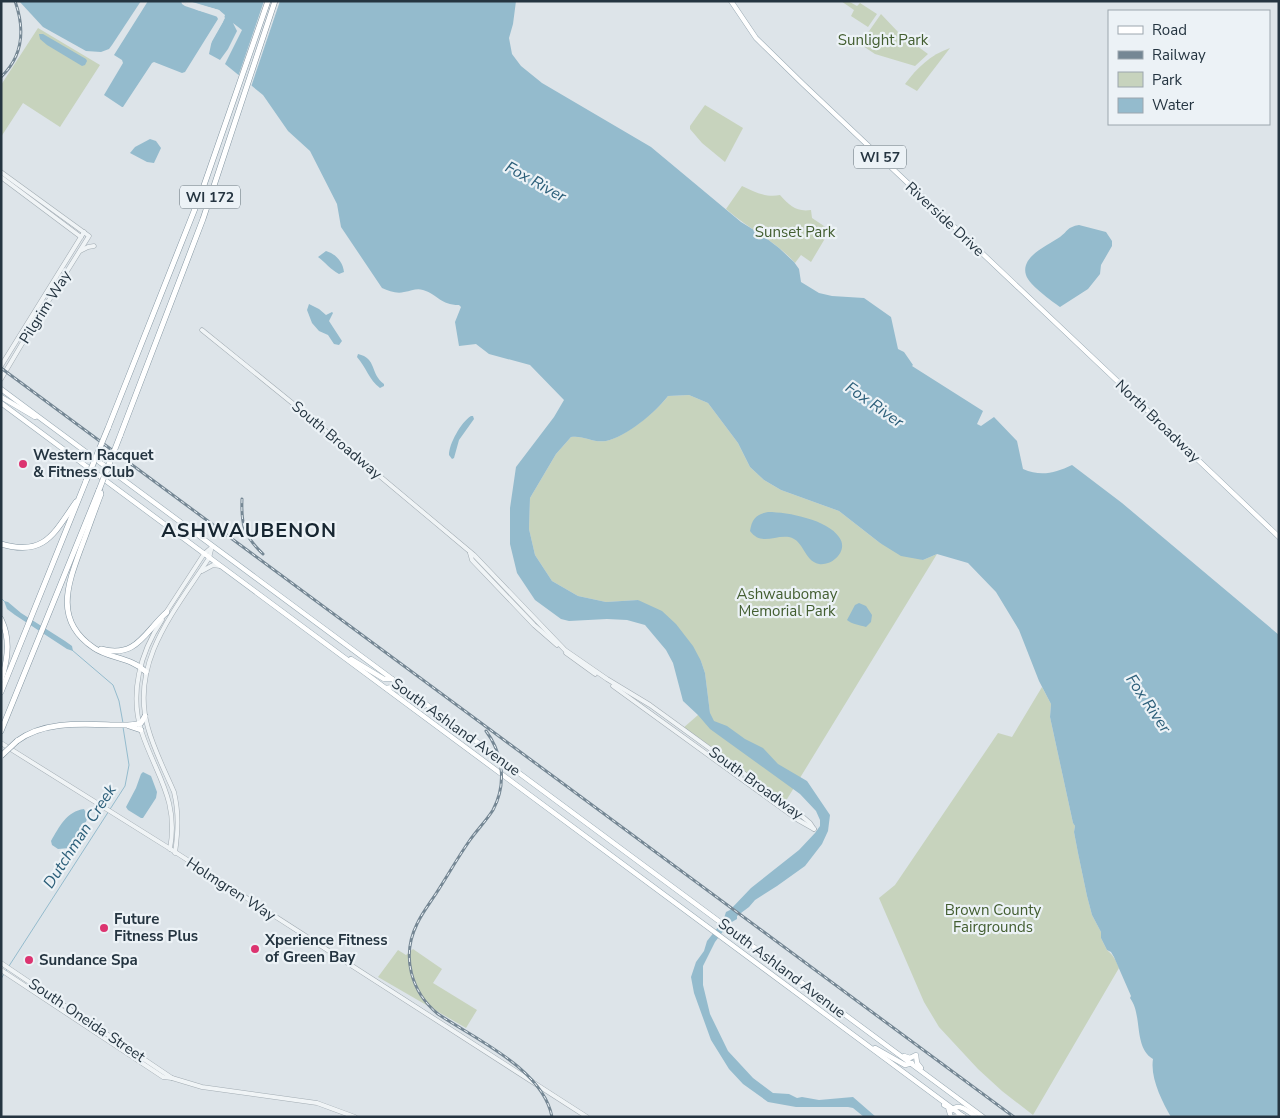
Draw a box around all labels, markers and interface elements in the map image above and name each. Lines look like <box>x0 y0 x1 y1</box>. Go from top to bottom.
legend <box>1108 10 1270 125</box>
text: Road <box>1152 20 1187 40</box>
park label: Sunlight Park <box>838 30 929 50</box>
text: Railway <box>1152 45 1206 65</box>
text: Park <box>1152 70 1182 90</box>
text: Water <box>1152 95 1195 115</box>
road number: WI 57 <box>854 146 906 168</box>
water label: Fox River <box>501 156 571 208</box>
street label: Riverside Drive <box>901 177 989 261</box>
road number: WI 172 <box>180 186 240 208</box>
park label: Sunset Park <box>755 222 836 242</box>
street label: Pilgrim Way <box>15 266 76 347</box>
street label: North Broadway <box>1111 375 1205 467</box>
water label: Fox River <box>841 377 909 434</box>
street label: South Broadway <box>288 396 387 484</box>
place label: Western Racquet & Fitness Club <box>33 445 154 482</box>
marker: Western Racquet & Fitness Club <box>17 458 29 470</box>
district label: ASHWAUBENON <box>161 517 337 544</box>
park label: Ashwaubomay Memorial Park <box>737 584 838 621</box>
water label: Fox River <box>1120 670 1177 738</box>
street label: South Ashland Avenue <box>388 673 524 781</box>
street label: South Broadway <box>705 742 807 824</box>
water label: Dutchman Creek <box>38 780 122 893</box>
street label: Holmgren Way <box>182 853 280 926</box>
park label: Brown County Fairgrounds <box>945 900 1042 937</box>
place label: Future Fitness Plus <box>114 909 198 946</box>
street label: South Ashland Avenue <box>714 913 850 1023</box>
marker: Future Fitness Plus <box>98 922 110 934</box>
place label: Xperience Fitness of Green Bay <box>264 930 388 967</box>
marker: Xperience Fitness of Green Bay <box>249 943 261 955</box>
place label: Sundance Spa <box>39 950 138 970</box>
marker: Sundance Spa <box>23 954 35 966</box>
street label: South Oneida Street <box>25 974 150 1067</box>

